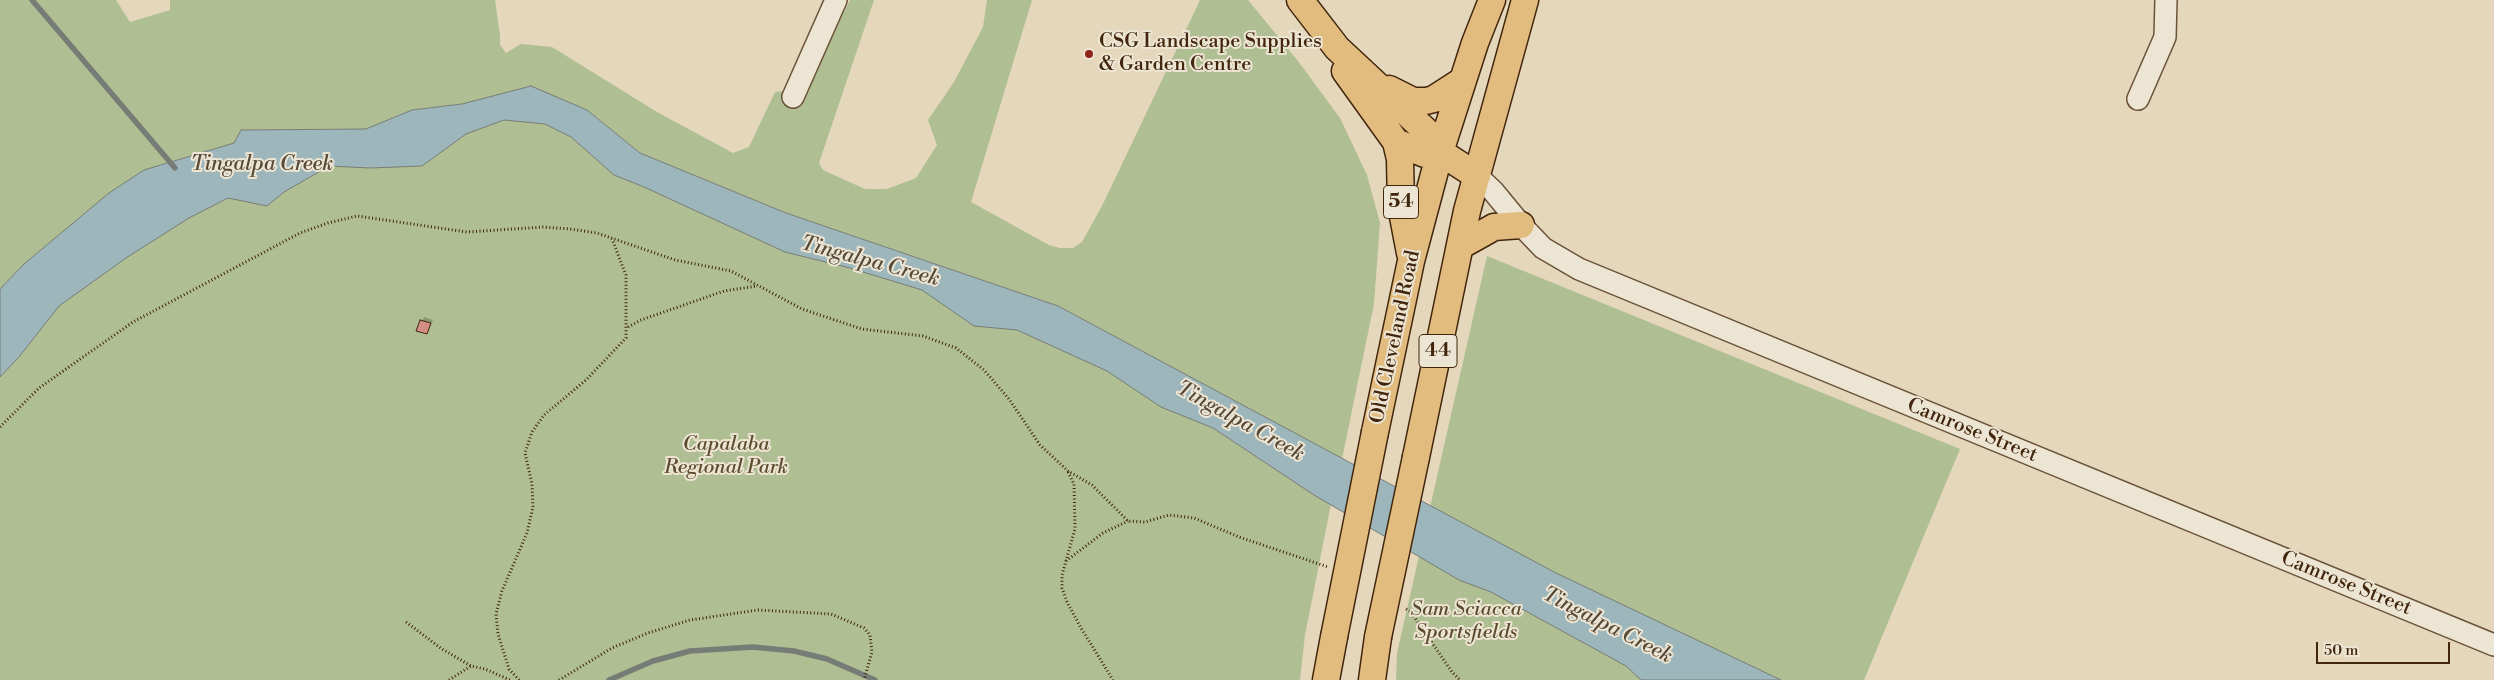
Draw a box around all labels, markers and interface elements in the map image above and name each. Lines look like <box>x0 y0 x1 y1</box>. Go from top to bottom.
place label: CSG Landscape Supplies & Garden Centre <box>1099 30 1322 77</box>
marker: CSG Landscape Supplies & Garden Centre <box>1083 48 1095 60</box>
water label: Tingalpa Creek <box>191 152 333 178</box>
road number: 54 <box>1384 186 1418 218</box>
water label: Tingalpa Creek <box>798 231 942 293</box>
street label: Old Cleveland Road <box>1366 248 1426 426</box>
road number: 44 <box>1419 334 1457 368</box>
water label: Tingalpa Creek <box>1171 376 1309 468</box>
street label: Camrose Street <box>1903 394 2041 468</box>
park label: Capalaba Regional Park <box>664 433 788 480</box>
street label: Camrose Street <box>2277 547 2415 621</box>
water label: Tingalpa Creek <box>1538 582 1676 670</box>
park label: Sam Sciacca Sportsfields <box>1410 598 1522 645</box>
scale bar <box>2319 632 2453 664</box>
text: 50 m <box>2324 641 2358 660</box>

